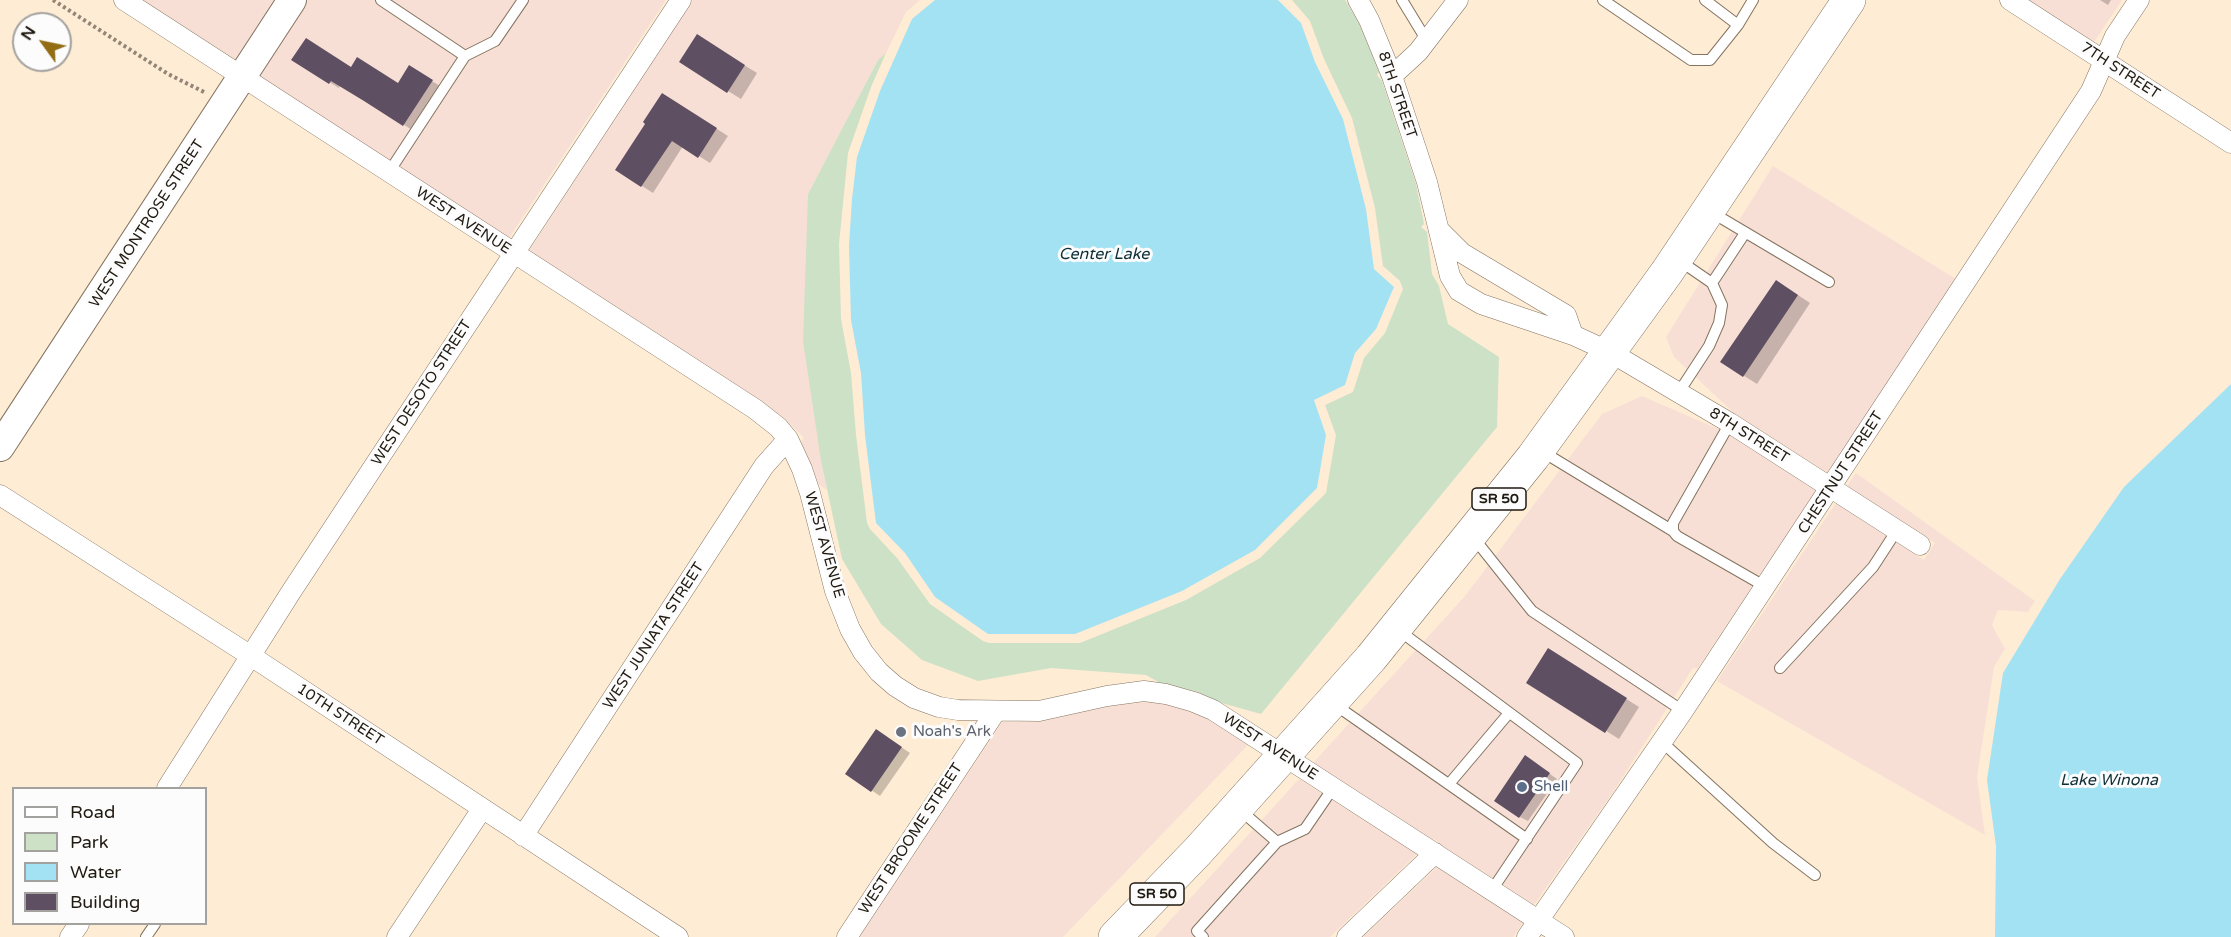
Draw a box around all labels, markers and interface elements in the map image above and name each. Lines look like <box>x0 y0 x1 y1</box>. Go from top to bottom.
north arrow <box>12 12 72 72</box>
text: N <box>17 22 40 44</box>
street label: 7TH STREET <box>2077 39 2163 103</box>
street label: 8TH STREET <box>1374 49 1420 141</box>
street label: WEST MONTROSE STREET <box>86 137 208 311</box>
street label: WEST AVENUE <box>412 184 514 258</box>
water label: Center Lake <box>1059 245 1149 265</box>
street label: WEST DESOTO STREET <box>368 317 476 469</box>
street label: 8TH STREET <box>1706 404 1792 468</box>
street label: CHESTNUT STREET <box>1795 408 1887 538</box>
road number: SR 50 <box>1472 488 1526 510</box>
street label: WEST AVENUE <box>800 490 848 600</box>
street label: WEST JUNIATA STREET <box>600 559 708 713</box>
street label: 10TH STREET <box>293 680 387 750</box>
street label: WEST AVENUE <box>1219 710 1321 784</box>
place label: Noah's Ark <box>913 723 991 741</box>
marker: Noah's Ark <box>894 725 908 739</box>
street label: WEST BROOME STREET <box>855 760 967 918</box>
water label: Lake Winona <box>2060 771 2158 791</box>
place label: Shell <box>1534 778 1568 796</box>
marker: Shell <box>1515 780 1529 794</box>
legend <box>12 787 207 925</box>
text: Road <box>70 801 115 823</box>
text: Park <box>70 831 108 853</box>
text: Water <box>70 861 121 883</box>
road number: SR 50 <box>1130 883 1184 905</box>
text: Building <box>70 891 140 913</box>

